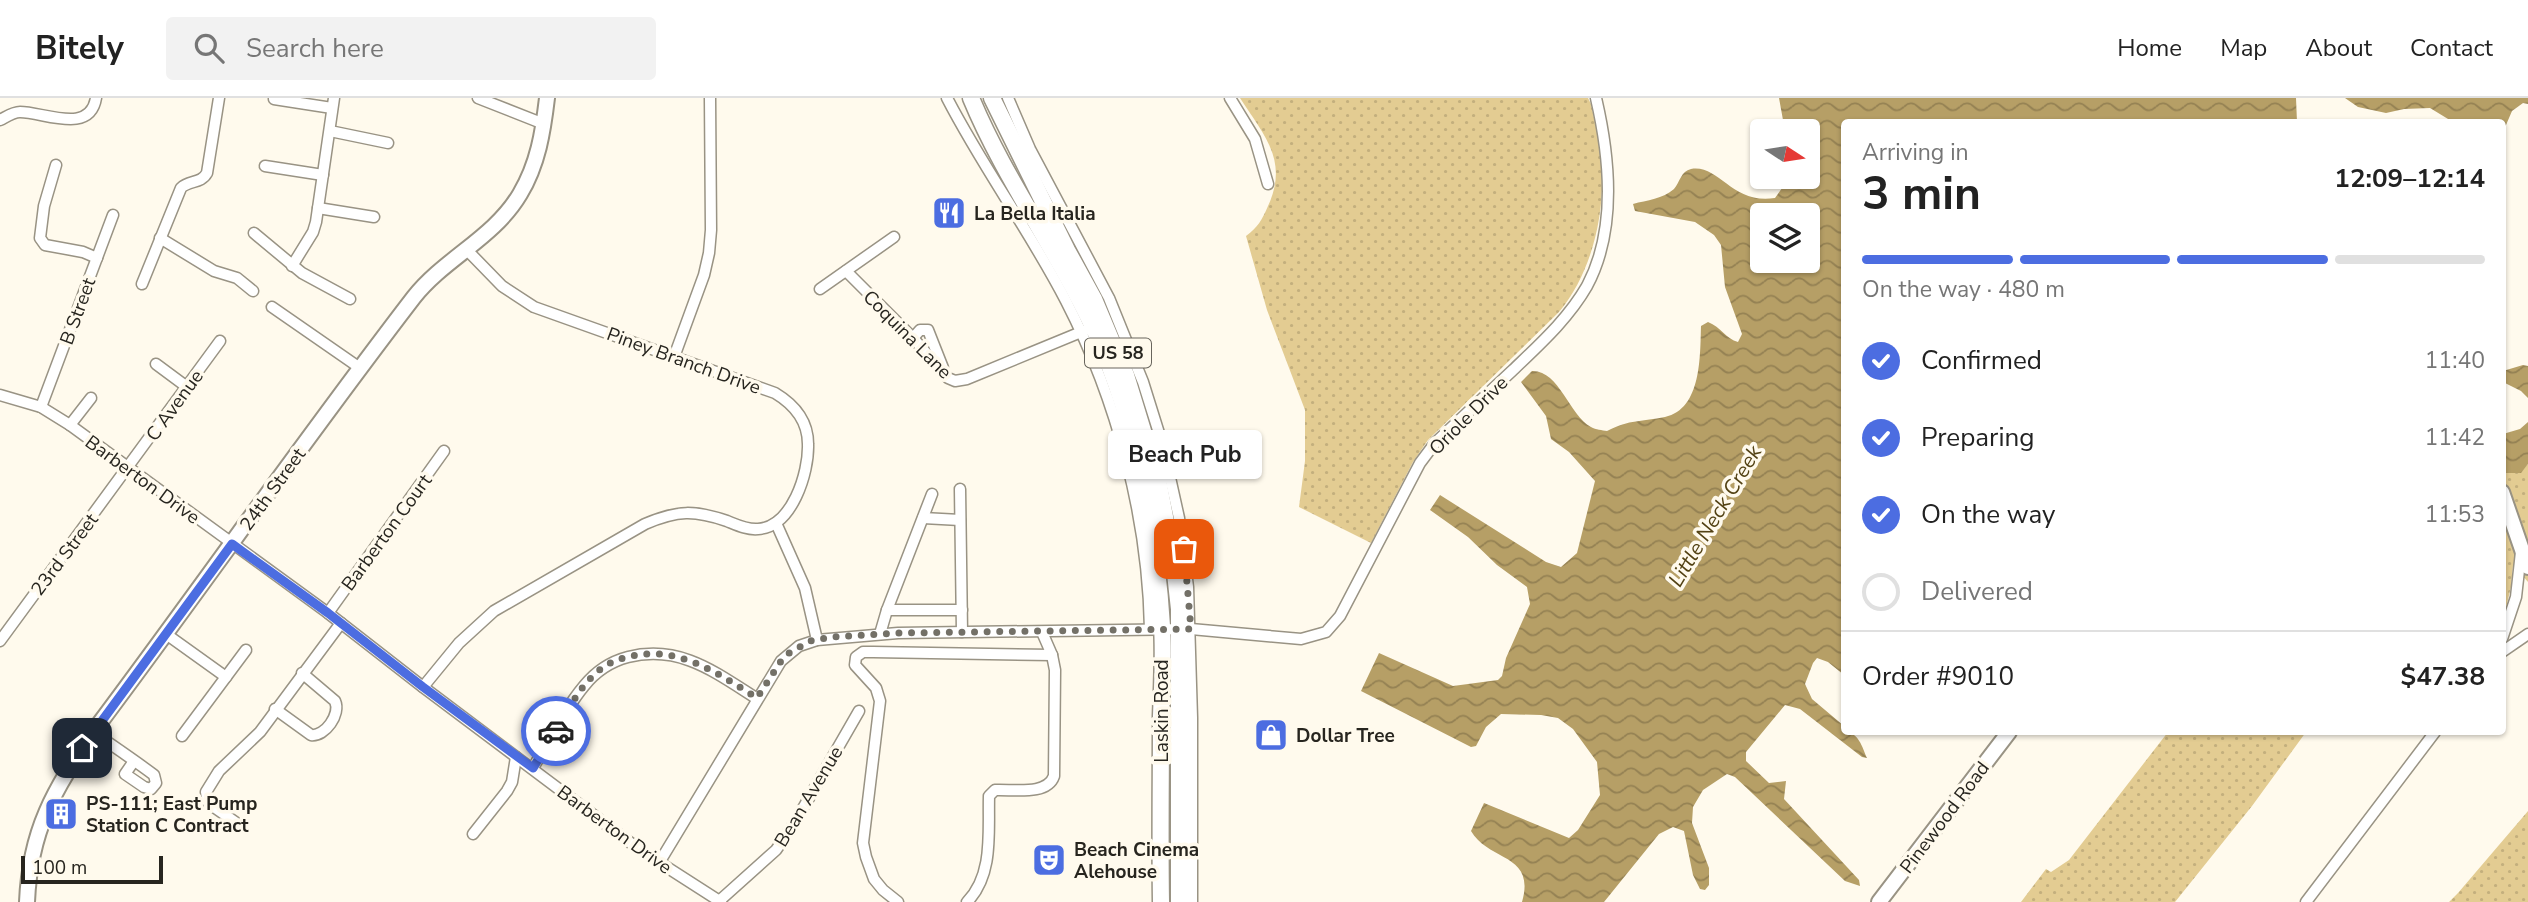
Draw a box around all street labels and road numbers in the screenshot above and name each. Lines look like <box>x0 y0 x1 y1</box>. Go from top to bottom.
street label: B Street <box>54 274 102 348</box>
street label: Coquina Lane <box>857 285 957 385</box>
street label: Piney Branch Drive <box>603 321 764 401</box>
road number: US 58 <box>1085 339 1151 368</box>
street label: C Avenue <box>140 365 210 447</box>
street label: Oriole Drive <box>1423 370 1514 461</box>
street label: Barberton Drive <box>80 429 205 530</box>
street label: 24th Street <box>234 442 312 536</box>
street label: Barberton Court <box>336 469 438 596</box>
street label: 23rd Street <box>25 508 105 601</box>
street label: Laskin Road <box>1149 659 1175 763</box>
street label: Bean Avenue <box>769 741 849 852</box>
street label: Pinewood Road <box>1894 756 1996 879</box>
street label: Barberton Drive <box>552 779 677 880</box>

